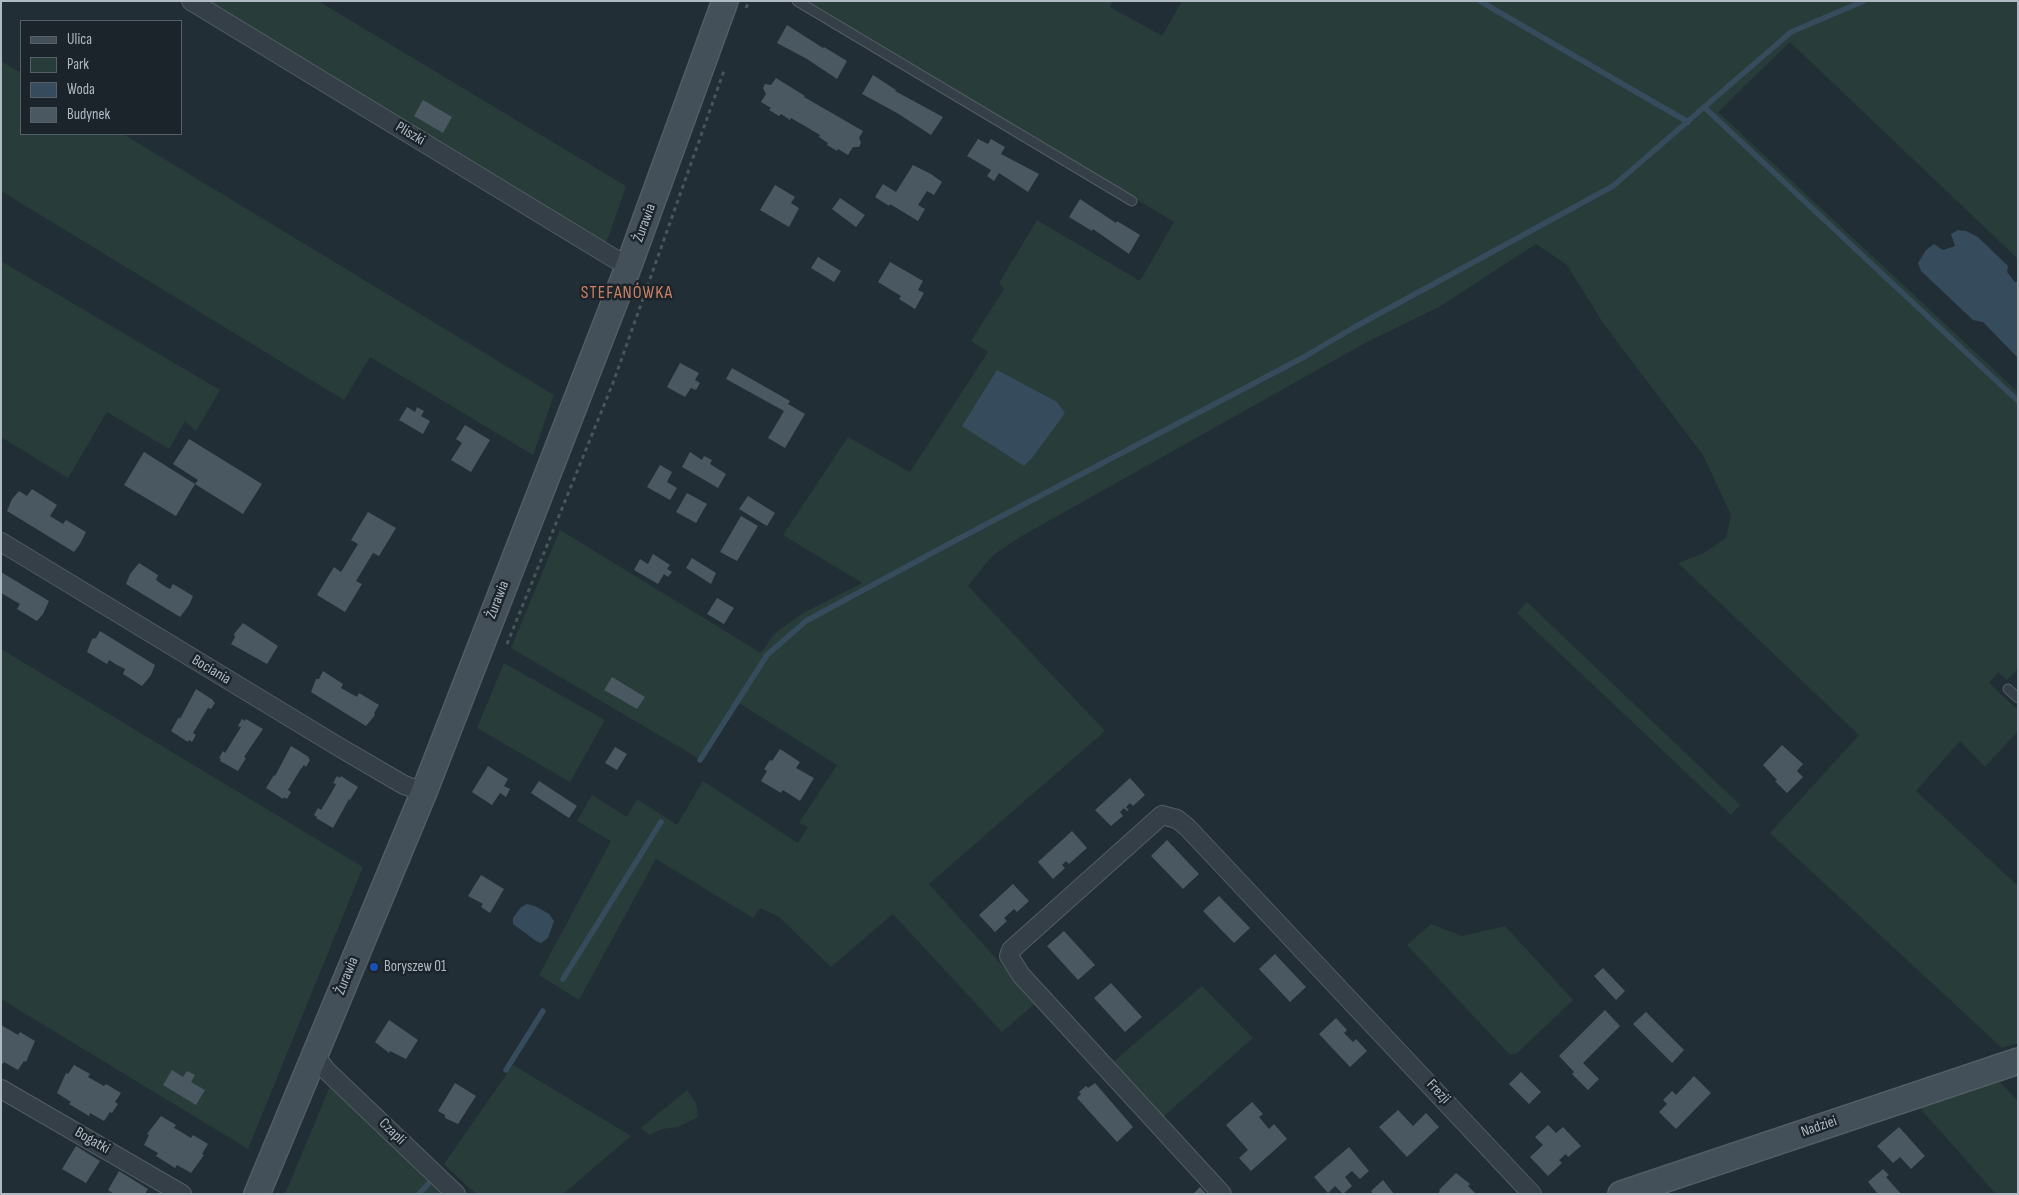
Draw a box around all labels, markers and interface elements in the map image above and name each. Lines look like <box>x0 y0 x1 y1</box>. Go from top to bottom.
legend <box>20 20 182 135</box>
text: Ulica <box>67 30 92 49</box>
text: Park <box>67 55 89 74</box>
text: Woda <box>67 80 95 99</box>
text: Budynek <box>67 105 110 124</box>
street label: Pliszki <box>392 118 428 150</box>
street label: Żurawia <box>630 202 660 244</box>
district label: STEFANÓWKA <box>580 282 674 304</box>
street label: Żurawia <box>483 579 513 621</box>
street label: Bociania <box>188 651 234 689</box>
street label: Żurawia <box>331 955 363 997</box>
place label: Boryszew 01 <box>384 958 446 976</box>
marker: Boryszew 01 <box>368 961 380 973</box>
street label: Frezji <box>1422 1076 1454 1108</box>
street label: Nadziei <box>1799 1113 1839 1141</box>
street label: Czapli <box>375 1115 409 1149</box>
street label: Bogatki <box>71 1124 113 1158</box>

